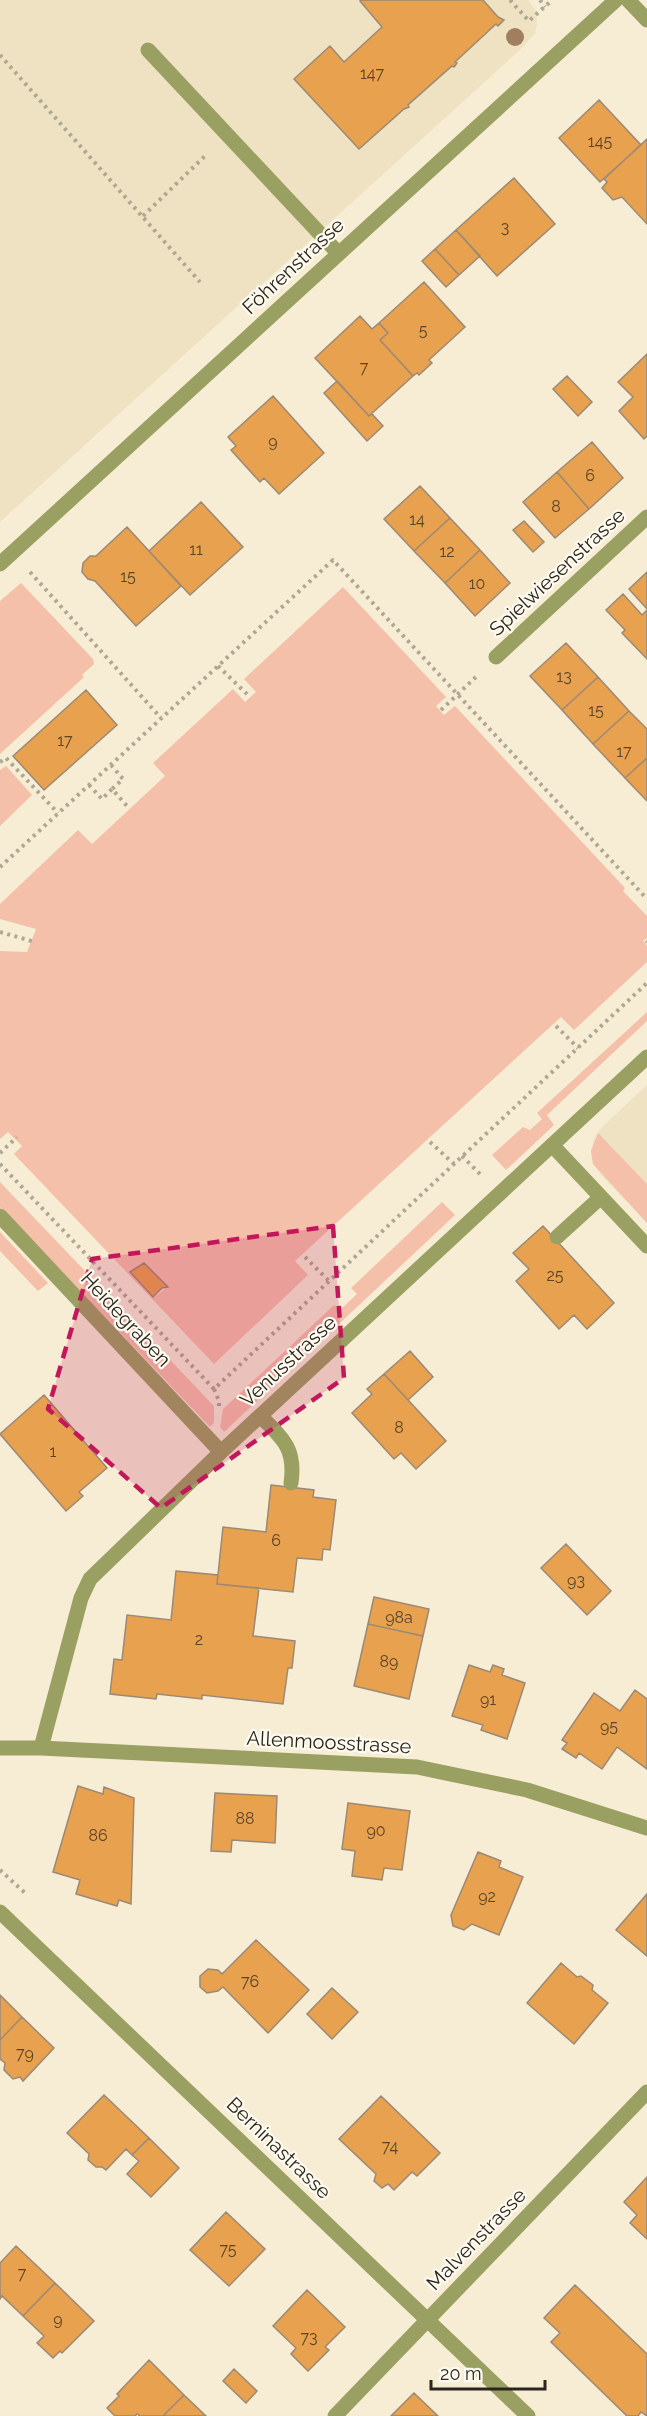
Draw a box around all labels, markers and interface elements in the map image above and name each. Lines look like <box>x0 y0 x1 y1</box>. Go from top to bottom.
house number: 147 <box>360 64 384 83</box>
house number: 145 <box>588 132 612 151</box>
street label: Föhrenstrasse <box>237 213 349 319</box>
house number: 3 <box>501 218 509 237</box>
house number: 5 <box>419 321 428 340</box>
house number: 7 <box>360 358 369 377</box>
house number: 9 <box>268 432 278 451</box>
house number: 6 <box>585 466 595 485</box>
house number: 8 <box>551 497 561 516</box>
street label: Spielwiesenstrasse <box>484 503 630 641</box>
house number: 14 <box>409 510 425 529</box>
house number: 11 <box>189 540 203 559</box>
house number: 12 <box>439 542 455 561</box>
house number: 15 <box>120 567 136 586</box>
house number: 10 <box>469 574 485 593</box>
house number: 13 <box>556 667 572 686</box>
house number: 15 <box>588 701 604 720</box>
house number: 17 <box>57 731 73 750</box>
house number: 17 <box>616 742 632 761</box>
house number: 25 <box>546 1266 564 1285</box>
street label: Heidegraben <box>76 1267 176 1371</box>
street label: Venusstrasse <box>235 1310 341 1412</box>
house number: 8 <box>394 1418 404 1437</box>
house number: 1 <box>50 1442 57 1461</box>
house number: 6 <box>271 1531 281 1550</box>
house number: 93 <box>567 1571 585 1590</box>
house number: 98a <box>385 1608 413 1627</box>
house number: 2 <box>195 1630 203 1649</box>
house number: 89 <box>380 1652 398 1671</box>
house number: 91 <box>480 1690 496 1709</box>
house number: 95 <box>600 1717 618 1736</box>
street label: Allenmoosstrasse <box>246 1726 412 1758</box>
house number: 88 <box>236 1809 254 1828</box>
house number: 90 <box>366 1821 386 1840</box>
house number: 86 <box>88 1826 108 1845</box>
house number: 92 <box>478 1887 496 1906</box>
house number: 76 <box>241 1972 259 1991</box>
house number: 79 <box>16 2044 34 2063</box>
street label: Berninastrasse <box>222 2092 336 2204</box>
house number: 74 <box>382 2137 398 2156</box>
street label: Malvenstrasse <box>421 2183 531 2295</box>
house number: 75 <box>219 2240 237 2259</box>
house number: 7 <box>18 2264 27 2283</box>
house number: 9 <box>53 2310 63 2329</box>
house number: 73 <box>300 2328 318 2347</box>
scale bar <box>431 2353 545 2391</box>
text: 20 m <box>440 2363 482 2384</box>

